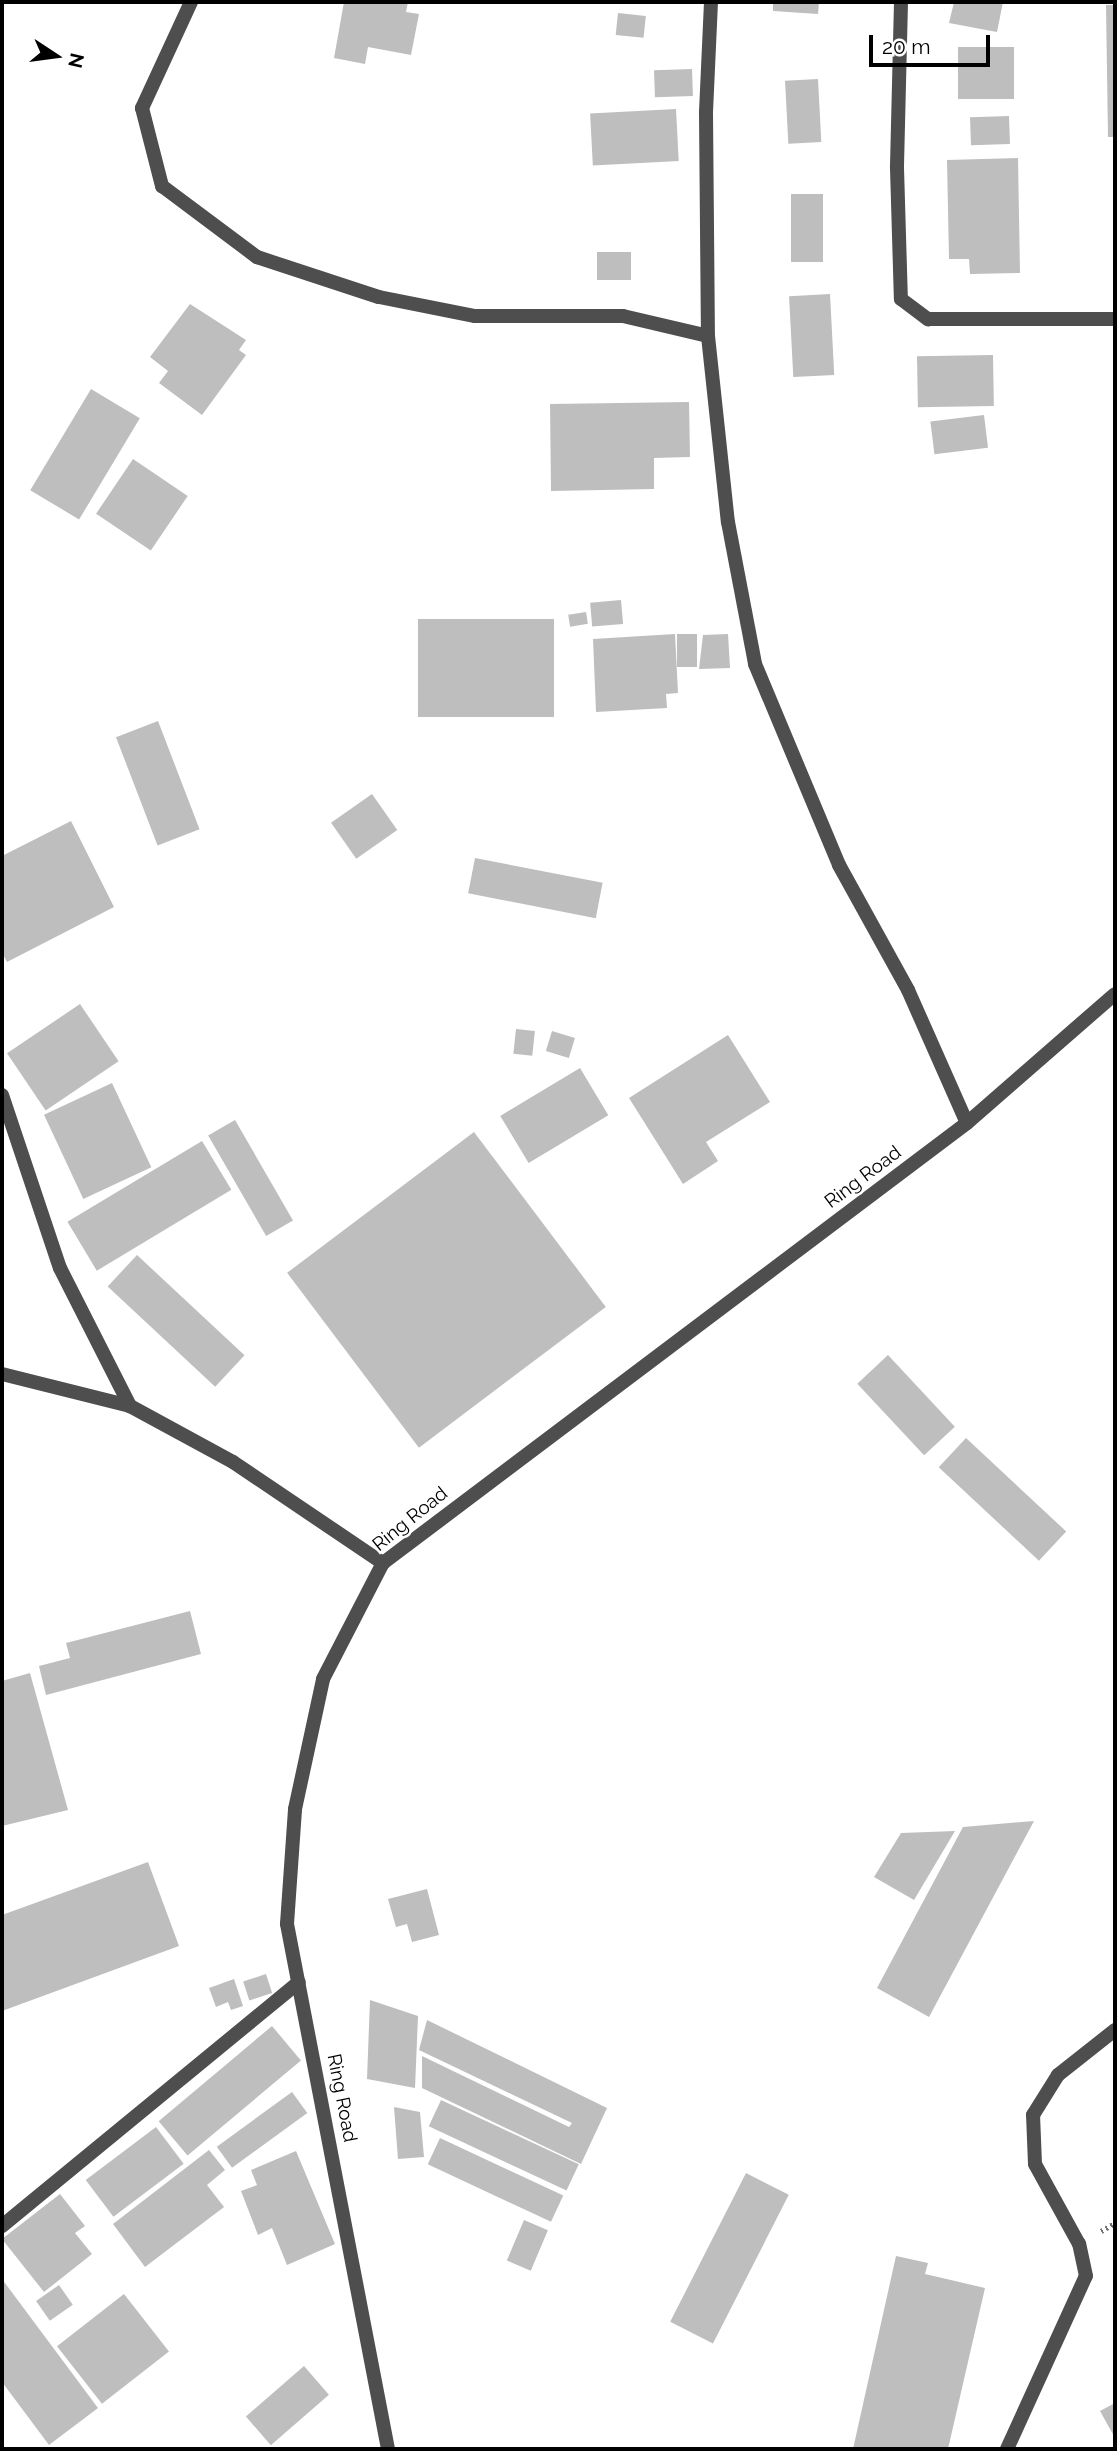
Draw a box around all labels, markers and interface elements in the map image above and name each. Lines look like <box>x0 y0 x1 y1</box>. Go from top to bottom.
north arrow <box>21 21 91 91</box>
scale bar <box>872 21 993 65</box>
text: 20 m <box>882 34 930 59</box>
text: N <box>64 51 89 70</box>
street label: Ring Road <box>820 1141 906 1213</box>
street label: Ring Road <box>368 1482 452 1556</box>
street label: Ring Road <box>322 2052 362 2144</box>

